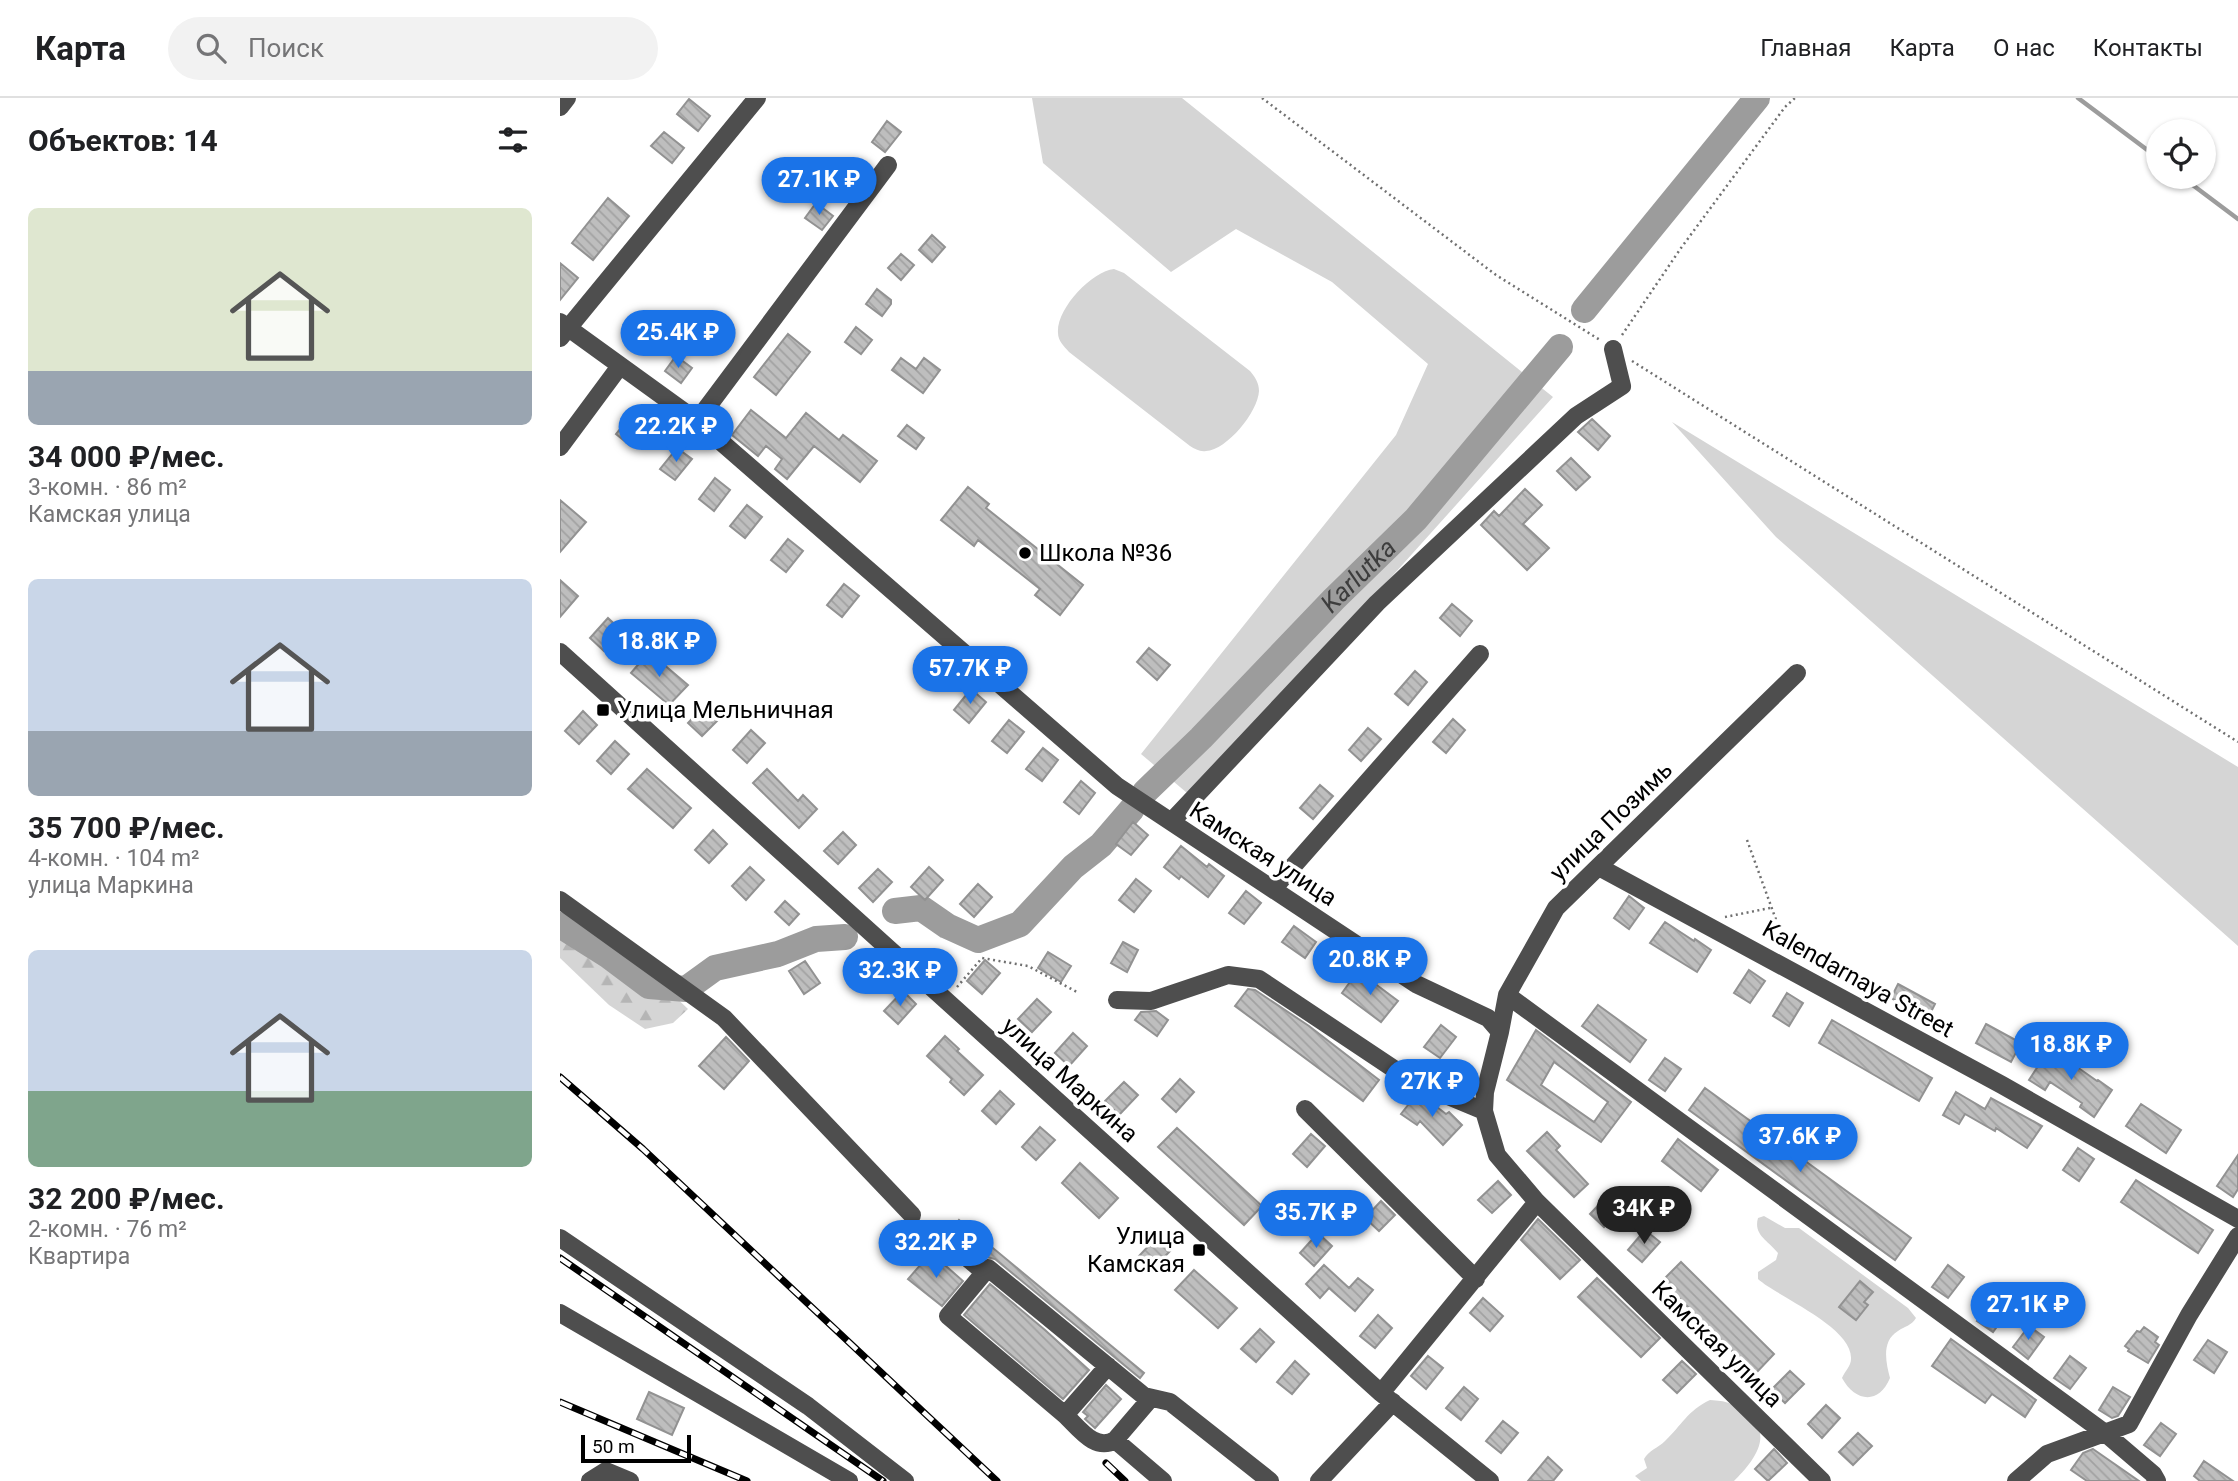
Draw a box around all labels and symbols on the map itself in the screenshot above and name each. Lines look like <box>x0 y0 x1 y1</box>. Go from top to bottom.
pin: 27.1K ₽ <box>754 158 884 217</box>
pin: 25.4K ₽ <box>613 310 743 370</box>
pin: 22.2K ₽ <box>611 404 741 464</box>
water label: Karlutka <box>1314 532 1402 619</box>
place label: Школа №36 <box>1039 539 1172 567</box>
marker: Школа №36 <box>1017 545 1033 561</box>
pin: 18.8K ₽ <box>594 620 724 679</box>
pin: 57.7K ₽ <box>905 646 1035 706</box>
place label: Улица Мельничная <box>617 696 834 724</box>
marker: Улица Мельничная <box>595 702 611 718</box>
street label: улица Позимь <box>1544 756 1678 886</box>
street label: Камская улица <box>1184 796 1342 912</box>
street label: Kalendarnaya Street <box>1757 915 1959 1043</box>
pin: 20.8K ₽ <box>1305 937 1435 997</box>
pin: 32.3K ₽ <box>835 948 965 1008</box>
street label: улица Маркина <box>996 1012 1144 1148</box>
pin: 18.8K ₽ <box>2006 1023 2136 1082</box>
pin: 27K ₽ <box>1383 1060 1481 1119</box>
pin: 37.6K ₽ <box>1735 1114 1865 1174</box>
pin: 34K ₽ <box>1595 1186 1693 1246</box>
pin: 35.7K ₽ <box>1251 1190 1381 1250</box>
pin: 32.2K ₽ <box>871 1220 1001 1280</box>
place label: Улица Камская <box>1087 1222 1185 1278</box>
marker: Улица Камская <box>1191 1242 1207 1258</box>
street label: Камская улица <box>1646 1275 1788 1413</box>
pin: 27.1K ₽ <box>1963 1282 2093 1342</box>
scale bar <box>581 1432 691 1464</box>

